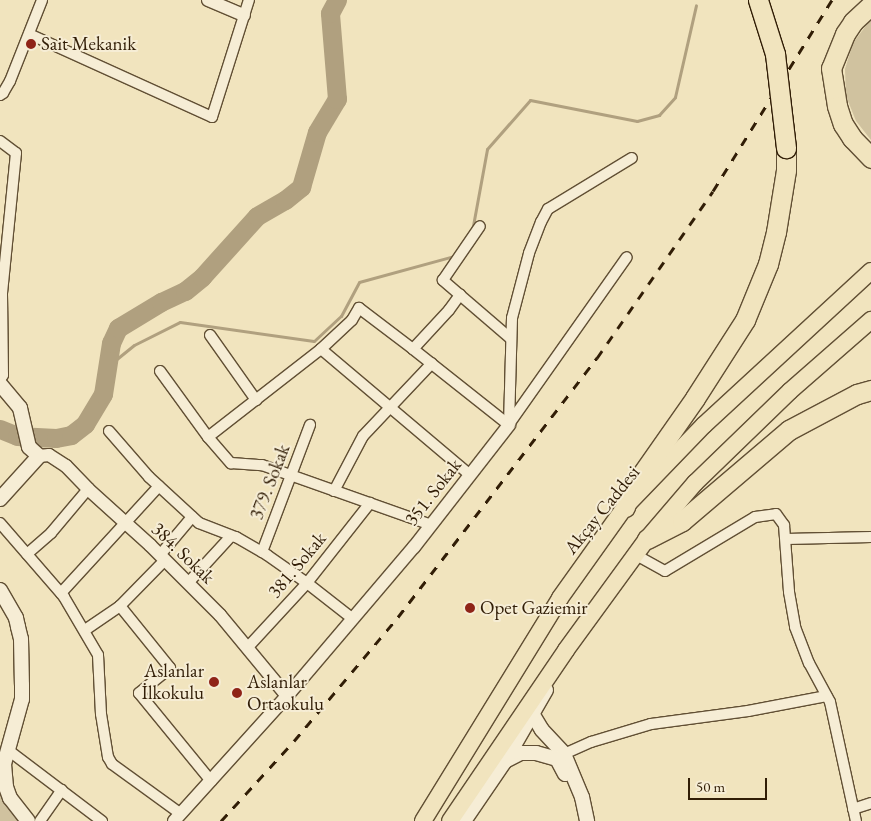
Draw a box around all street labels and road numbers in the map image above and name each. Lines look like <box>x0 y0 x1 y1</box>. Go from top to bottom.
street label: 379. Sokak <box>245 441 295 523</box>
street label: 351. Sokak <box>400 454 466 530</box>
street label: Akçay Caddesi <box>559 461 645 559</box>
street label: 384. Sokak <box>147 517 219 589</box>
street label: 381. Sokak <box>263 527 331 603</box>

